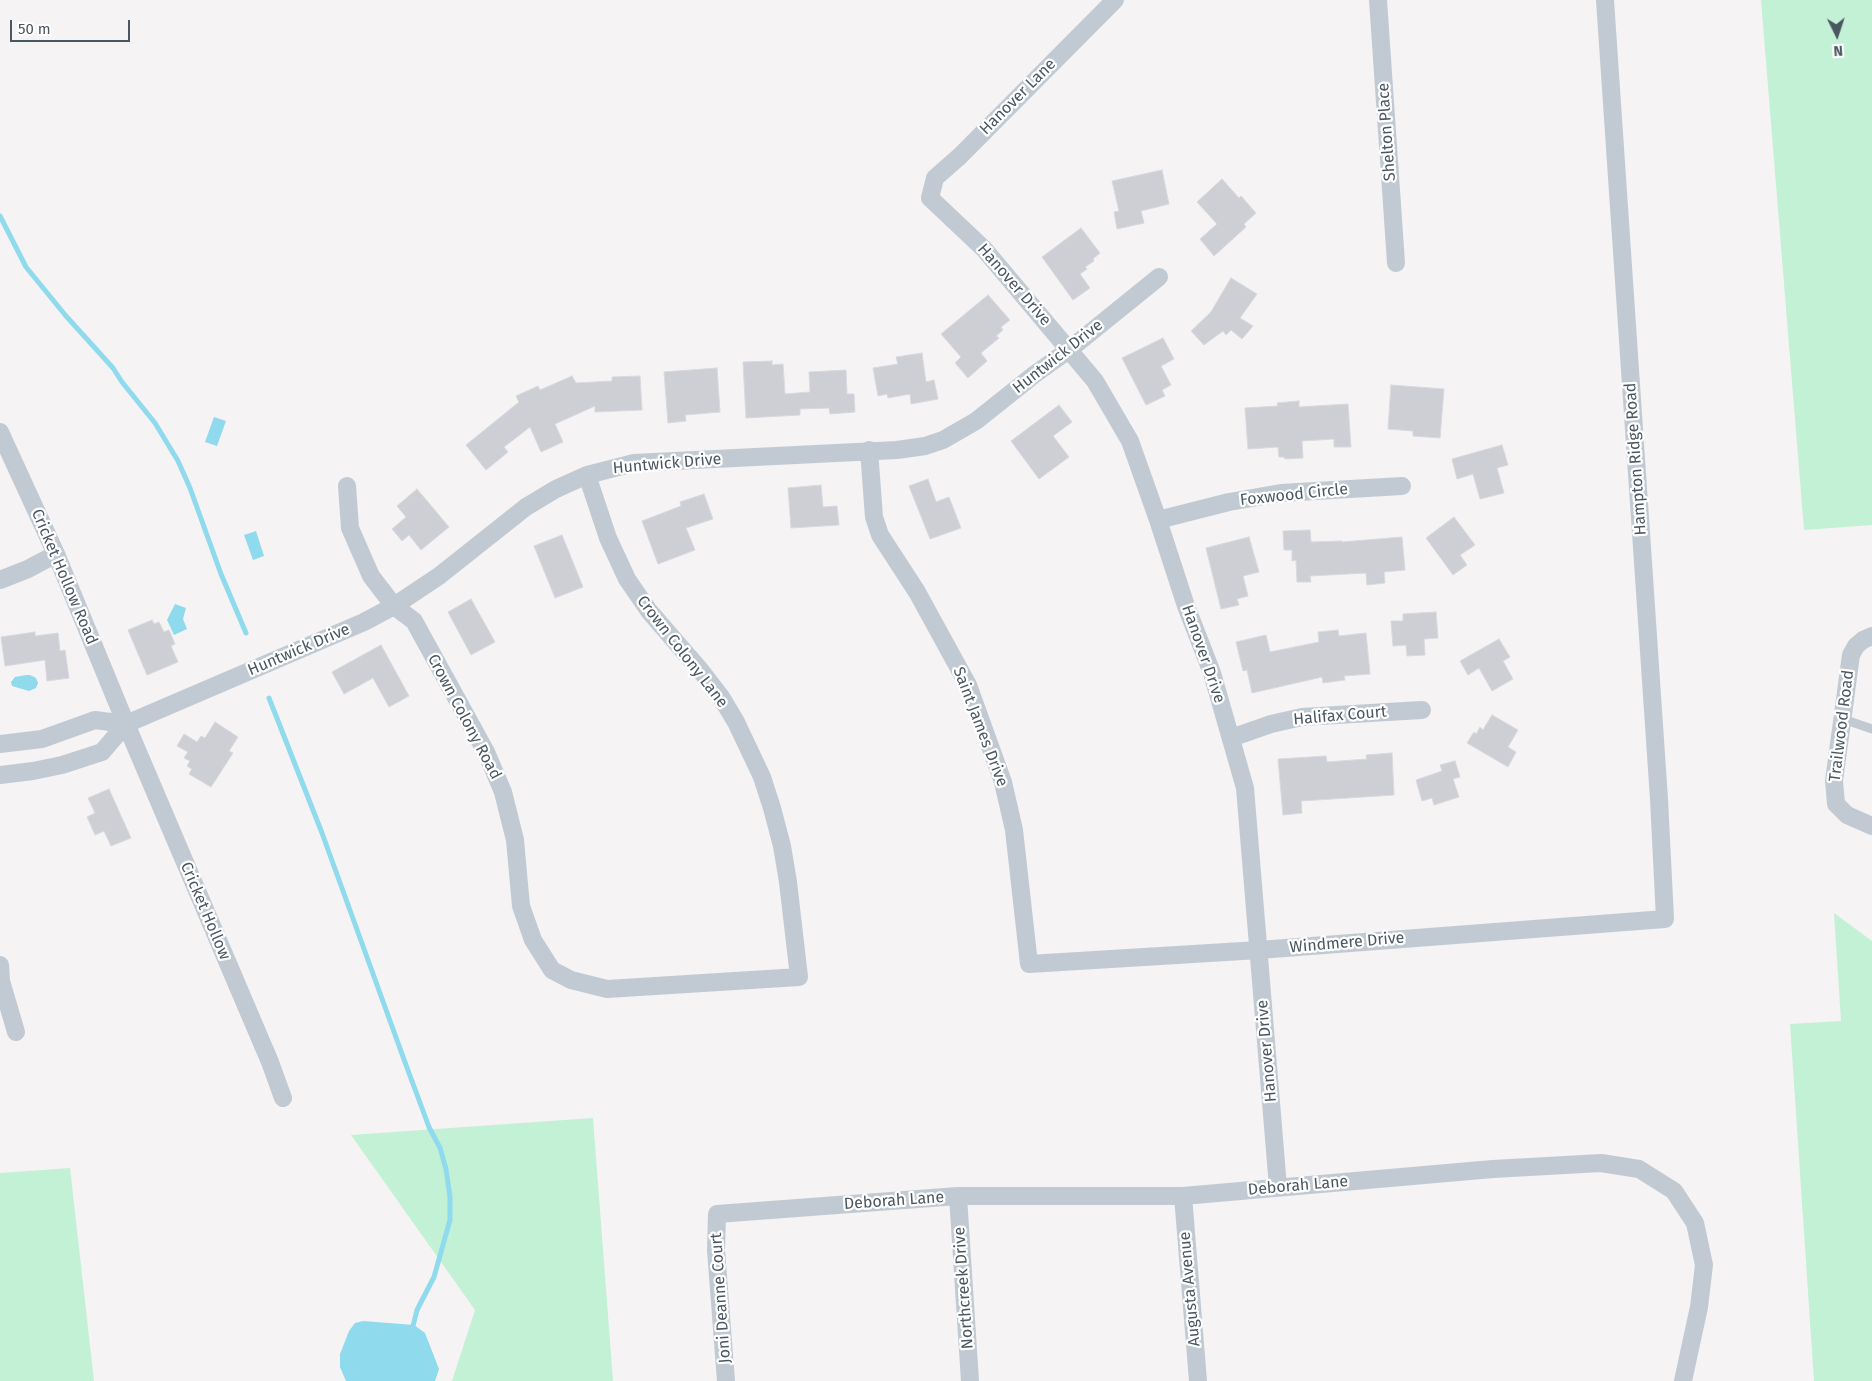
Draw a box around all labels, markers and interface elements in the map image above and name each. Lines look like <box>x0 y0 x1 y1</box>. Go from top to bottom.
scale bar <box>12 10 132 42</box>
north arrow <box>1812 10 1862 60</box>
text: 50 m <box>18 20 51 38</box>
text: N <box>1833 42 1843 59</box>
street label: Hanover Lane <box>976 55 1060 139</box>
street label: Shelton Place <box>1374 82 1400 182</box>
street label: Hanover Drive <box>973 240 1055 330</box>
street label: Huntwick Drive <box>1009 316 1107 398</box>
street label: Hampton Ridge Road <box>1621 382 1651 536</box>
street label: Huntwick Drive <box>612 450 722 478</box>
street label: Foxwood Circle <box>1239 480 1349 510</box>
street label: Cricket Hollow Road <box>27 506 101 648</box>
street label: Crown Colony Lane <box>632 592 732 712</box>
street label: Hanover Drive <box>1177 602 1229 706</box>
street label: Huntwick Drive <box>245 620 353 680</box>
street label: Crown Colony Road <box>423 651 505 783</box>
street label: Saint James Drive <box>948 664 1012 790</box>
street label: Trailwood Road <box>1826 669 1858 783</box>
street label: Halifax Court <box>1293 702 1387 730</box>
street label: Cricket Hollow <box>176 859 234 963</box>
street label: Windmere Drive <box>1289 928 1405 958</box>
street label: Hanover Drive <box>1253 999 1281 1103</box>
street label: Deborah Lane <box>1247 1172 1349 1200</box>
street label: Deborah Lane <box>843 1188 945 1214</box>
street label: Northcreek Drive <box>950 1226 978 1350</box>
street label: Augusta Avenue <box>1175 1231 1205 1347</box>
street label: Joni Deanne Court <box>707 1232 735 1364</box>

